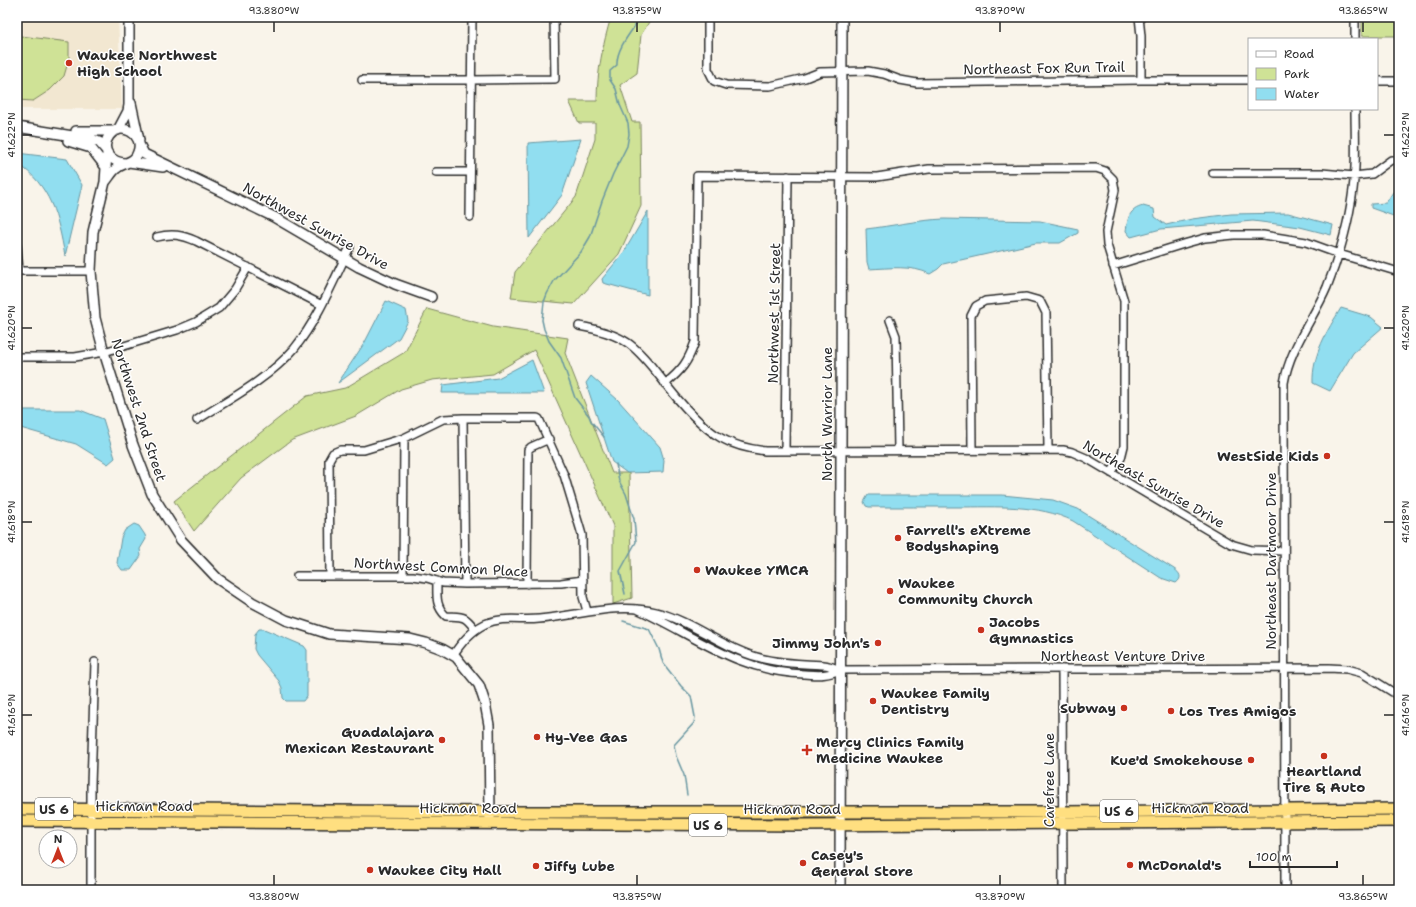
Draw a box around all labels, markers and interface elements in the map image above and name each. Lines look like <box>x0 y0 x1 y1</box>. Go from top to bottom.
text: 93.880°W <box>249 4 300 17</box>
text: 93.875°W <box>612 4 662 17</box>
text: 93.870°W <box>975 4 1026 17</box>
text: 93.865°W <box>1338 4 1388 17</box>
legend <box>1248 38 1378 110</box>
place label: Waukee Northwest High School <box>77 46 217 80</box>
text: Road <box>1284 46 1315 62</box>
marker: Waukee Northwest High School <box>64 58 74 68</box>
street label: Northeast Fox Run Trail <box>963 58 1126 78</box>
text: Park <box>1284 66 1310 82</box>
text: Water <box>1284 86 1320 102</box>
text: 41.622°N <box>5 112 18 158</box>
text: 41.622°N <box>1399 112 1412 158</box>
street label: Northwest Sunrise Drive <box>240 178 392 274</box>
street label: Northwest 1st Street <box>764 243 784 383</box>
text: 41.620°N <box>5 305 18 351</box>
text: 41.620°N <box>1399 305 1412 351</box>
street label: Northwest 2nd Street <box>107 336 171 484</box>
street label: North Warrior Lane <box>818 347 836 481</box>
street label: Northeast Sunrise Drive <box>1080 436 1228 532</box>
place label: WestSide Kids <box>1217 447 1319 465</box>
marker: WestSide Kids <box>1322 451 1332 461</box>
street label: Northeast Dartmoor Drive <box>1262 472 1280 650</box>
text: 41.618°N <box>5 501 18 543</box>
text: 41.618°N <box>1399 501 1412 543</box>
place label: Farrell's eXtreme Bodyshaping <box>906 521 1031 555</box>
marker: Farrell's eXtreme Bodyshaping <box>893 533 903 543</box>
street label: Northwest Common Place <box>353 553 529 581</box>
place label: Waukee YMCA <box>705 561 809 579</box>
marker: Waukee YMCA <box>692 565 702 575</box>
place label: Waukee Community Church <box>898 574 1033 608</box>
marker: Waukee Community Church <box>885 586 895 596</box>
place label: Jacobs Gymnastics <box>989 613 1074 647</box>
marker: Jacobs Gymnastics <box>976 625 986 635</box>
place label: Jimmy John's <box>772 634 870 652</box>
marker: Jimmy John's <box>873 638 883 648</box>
street label: Northeast Venture Drive <box>1041 647 1205 665</box>
place label: Waukee Family Dentistry <box>881 684 990 718</box>
text: 41.616°N <box>5 694 18 736</box>
text: 41.616°N <box>1399 694 1412 736</box>
marker: Waukee Family Dentistry <box>868 696 878 706</box>
place label: Subway <box>1060 699 1116 717</box>
place label: Los Tres Amigos <box>1179 702 1296 720</box>
marker: Subway <box>1119 703 1129 713</box>
marker: Los Tres Amigos <box>1166 706 1176 716</box>
place label: Guadalajara Mexican Restaurant <box>285 723 434 757</box>
place label: Hy-Vee Gas <box>545 728 628 746</box>
marker: Hy-Vee Gas <box>532 732 542 742</box>
place label: Mercy Clinics Family Medicine Waukee <box>816 733 964 767</box>
street label: Carefree Lane <box>1040 733 1058 827</box>
marker: Guadalajara Mexican Restaurant <box>437 735 447 745</box>
marker: Mercy Clinics Family Medicine Waukee <box>801 744 813 756</box>
place label: Kue'd Smokehouse <box>1110 751 1243 769</box>
marker: Heartland Tire & Auto <box>1319 751 1329 761</box>
marker: Kue'd Smokehouse <box>1246 755 1256 765</box>
place label: Heartland Tire & Auto <box>1283 762 1365 796</box>
street label: Hickman Road <box>95 797 193 815</box>
road number: US 6 <box>35 798 73 820</box>
street label: Hickman Road <box>419 799 517 817</box>
street label: Hickman Road <box>1151 799 1249 817</box>
street label: Hickman Road <box>743 800 841 818</box>
road number: US 6 <box>1100 800 1138 822</box>
road number: US 6 <box>689 814 727 836</box>
north arrow <box>38 829 78 869</box>
text: N <box>54 832 63 847</box>
scale bar <box>1250 843 1337 869</box>
place label: Casey's General Store <box>811 846 913 880</box>
text: 100 m <box>1256 849 1292 865</box>
place label: McDonald's <box>1138 856 1222 874</box>
place label: Jiffy Lube <box>544 857 615 875</box>
marker: Casey's General Store <box>798 858 808 868</box>
marker: McDonald's <box>1125 860 1135 870</box>
place label: Waukee City Hall <box>378 861 502 879</box>
marker: Jiffy Lube <box>531 861 541 871</box>
marker: Waukee City Hall <box>365 865 375 875</box>
text: 93.880°W <box>249 890 300 903</box>
text: 93.875°W <box>612 890 662 903</box>
text: 93.870°W <box>975 890 1026 903</box>
text: 93.865°W <box>1338 890 1388 903</box>

